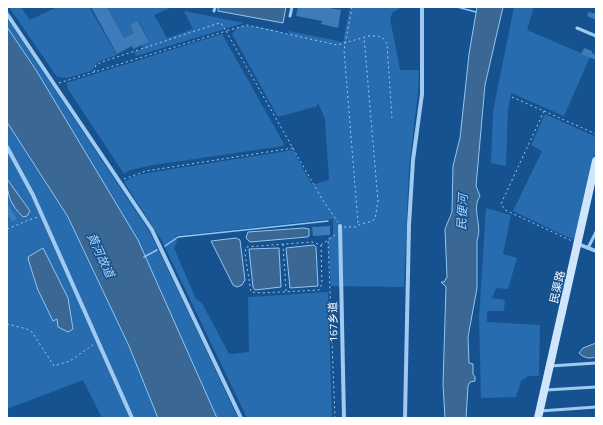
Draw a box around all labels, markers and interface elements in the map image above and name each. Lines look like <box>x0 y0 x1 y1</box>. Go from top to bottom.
water label: 民便河 <box>452 192 473 230</box>
water label: 黄河故道 <box>82 229 121 283</box>
street label: 民渠路 <box>545 269 569 305</box>
street label: 167乡道 <box>325 302 341 342</box>

